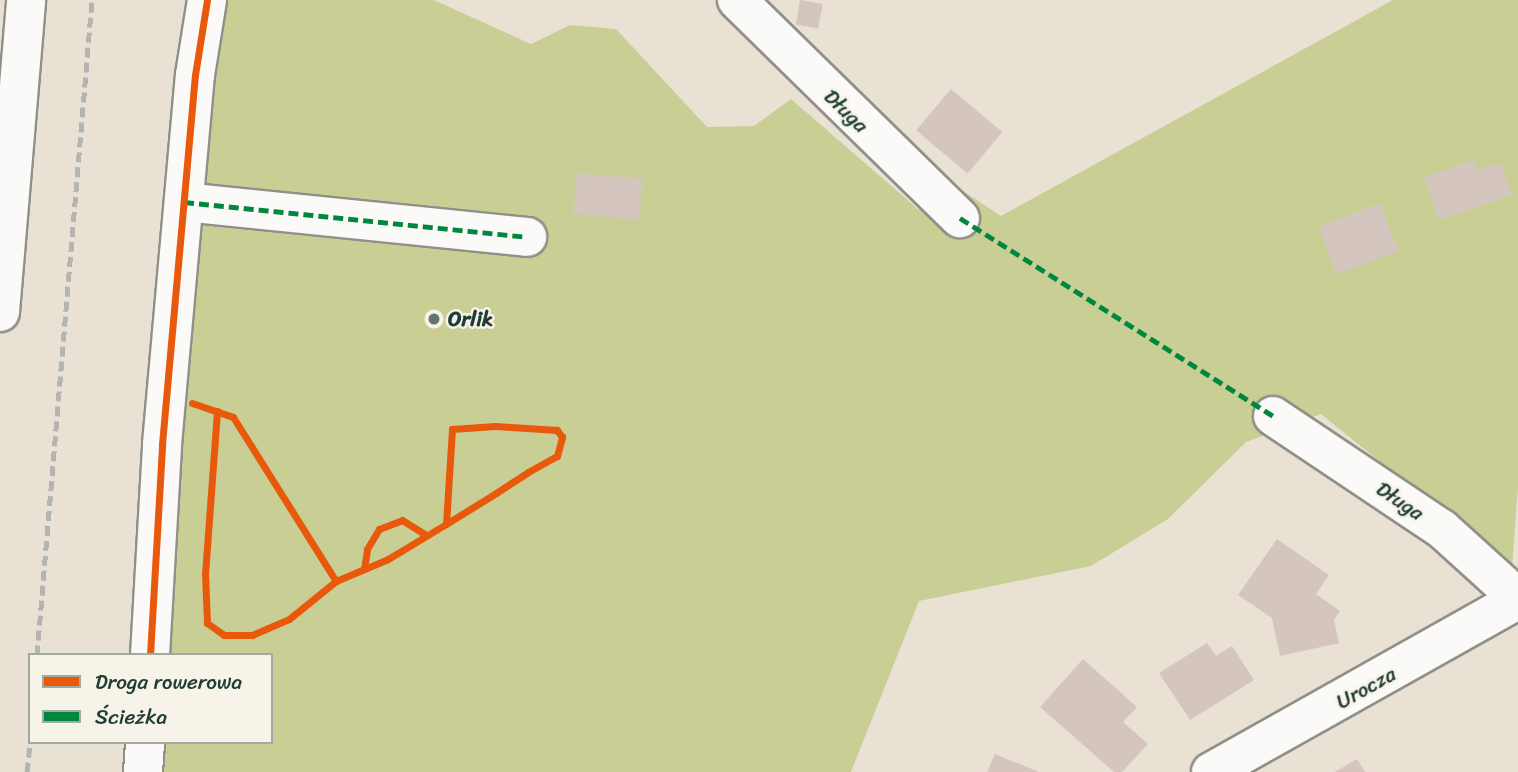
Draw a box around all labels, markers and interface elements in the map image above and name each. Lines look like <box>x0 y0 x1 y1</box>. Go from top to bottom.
street label: Długa <box>819 84 873 138</box>
place label: Orlik <box>448 306 493 332</box>
marker: Orlik <box>426 311 442 327</box>
street label: Długa <box>1371 476 1429 526</box>
legend <box>28 653 273 744</box>
street label: Urocza <box>1332 661 1400 715</box>
text: Droga rowerowa <box>95 663 242 701</box>
text: Ścieżka <box>95 698 167 736</box>

